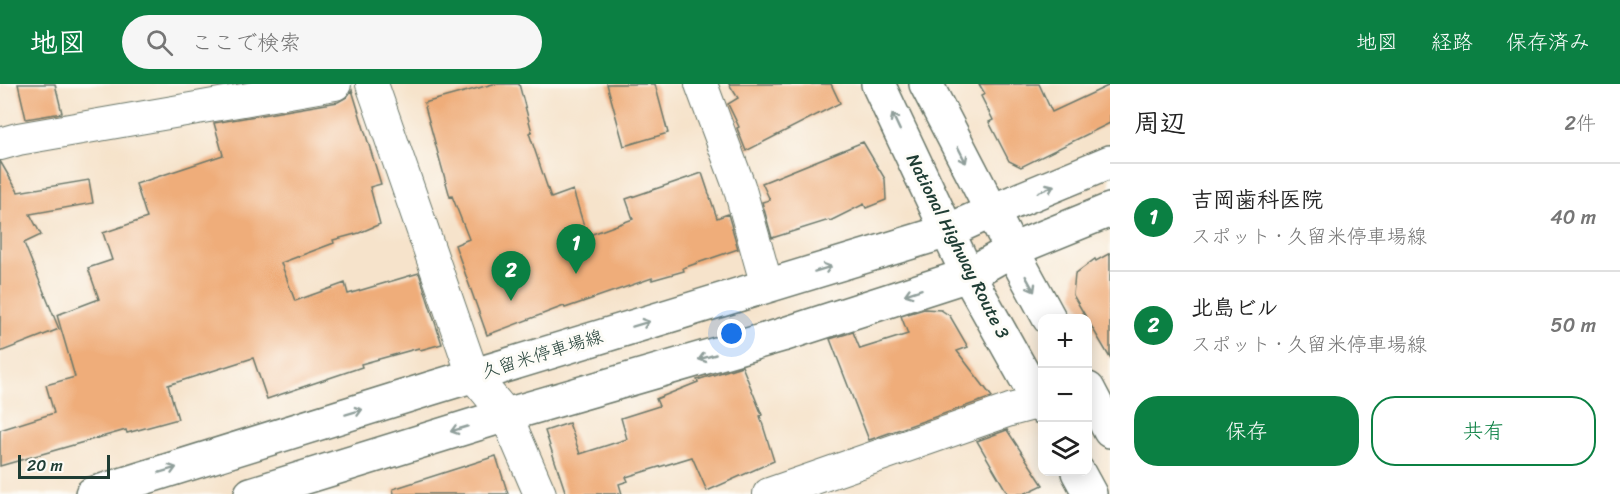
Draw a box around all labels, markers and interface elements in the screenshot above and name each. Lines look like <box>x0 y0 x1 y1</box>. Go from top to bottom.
search box <box>122 15 542 69</box>
text: 地図 <box>30 18 86 67</box>
text: ここで検索 <box>191 23 301 62</box>
text: 地図 <box>1356 23 1398 61</box>
text: 経路 <box>1431 23 1473 61</box>
text: 保存済み <box>1506 23 1590 61</box>
icon: search <box>143 26 176 59</box>
text: 周辺 <box>1134 100 1186 146</box>
text: 2件 <box>1564 106 1596 141</box>
one-way arrow <box>889 113 901 131</box>
one-way arrow <box>957 145 968 163</box>
street label: National Highway Route 3 <box>897 148 1019 344</box>
text: 吉岡歯科医院 <box>1191 180 1323 219</box>
one-way arrow <box>1036 183 1054 194</box>
text: 1 <box>1149 200 1158 235</box>
text: 40 m <box>1550 200 1596 235</box>
text: スポット · 久留米停車場線 <box>1191 219 1427 254</box>
pin: 1 <box>556 224 596 274</box>
pin: 2 <box>492 252 530 301</box>
one-way arrow <box>813 263 832 274</box>
one-way arrow <box>1025 275 1036 293</box>
one-way arrow <box>904 288 923 299</box>
text: 北島ビル <box>1191 288 1279 327</box>
text: 2 <box>1148 308 1159 343</box>
text: 50 m <box>1551 308 1596 343</box>
map controls <box>1038 314 1092 476</box>
button: + <box>1038 314 1092 368</box>
one-way arrow <box>631 318 650 329</box>
your location <box>717 319 746 348</box>
street label: 久留米停車場線 <box>477 320 607 388</box>
text: スポット · 久留米停車場線 <box>1191 327 1427 362</box>
one-way arrow <box>697 352 716 363</box>
button: − <box>1038 368 1092 422</box>
button: 保存 <box>1134 396 1359 466</box>
button: 共有 <box>1371 396 1596 466</box>
one-way arrow <box>344 406 363 417</box>
button: layers <box>1038 422 1092 476</box>
one-way arrow <box>450 425 469 436</box>
text: 20 m <box>27 451 63 480</box>
scale bar <box>18 452 110 480</box>
one-way arrow <box>158 464 177 475</box>

